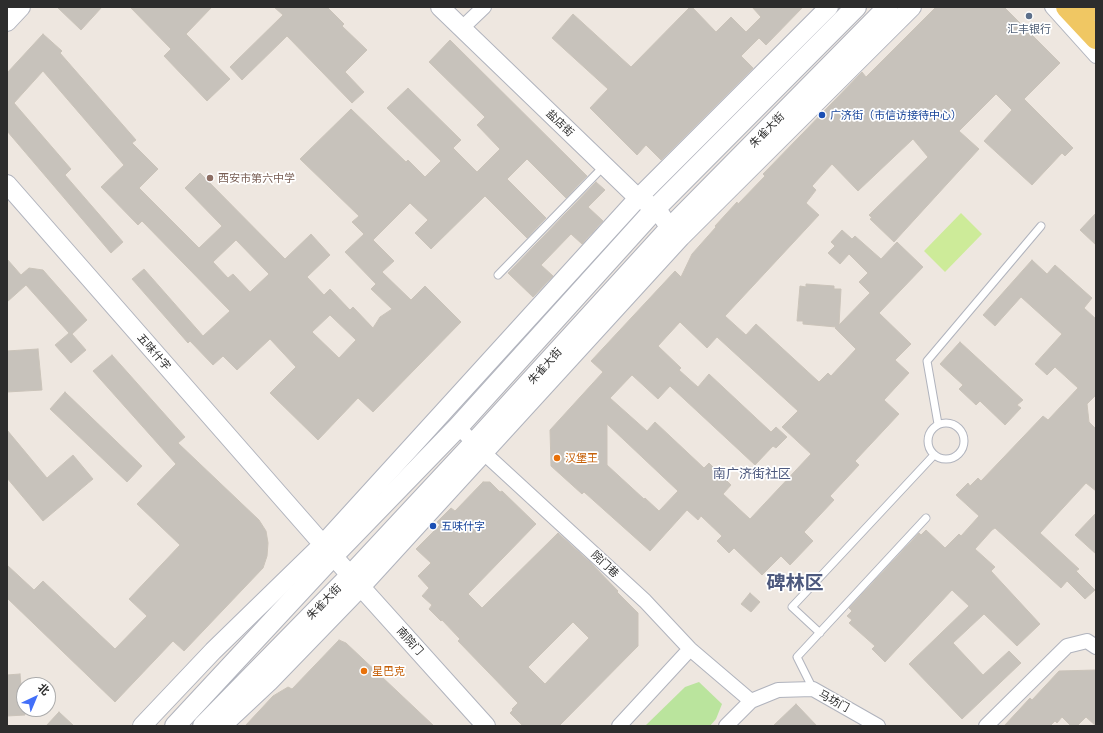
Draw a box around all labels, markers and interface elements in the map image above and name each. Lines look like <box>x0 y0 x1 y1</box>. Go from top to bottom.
marker: 汇丰银行 <box>1024 11 1034 21</box>
place label: 汇丰银行 <box>1007 22 1051 36</box>
street label: 盐店街 <box>544 107 576 139</box>
place label: 广济街（市信访接待中心） <box>830 108 962 122</box>
street label: 朱雀大街 <box>747 110 787 150</box>
marker: 广济街（市信访接待中心） <box>817 110 827 120</box>
place label: 西安市第六中学 <box>218 171 295 185</box>
marker: 西安市第六中学 <box>205 173 215 183</box>
street label: 五味什字 <box>135 331 173 373</box>
street label: 朱雀大街 <box>525 345 565 387</box>
place label: 汉堡王 <box>565 451 598 465</box>
marker: 汉堡王 <box>552 453 562 463</box>
district label: 南广济街社区 <box>713 466 791 482</box>
place label: 五味什字 <box>441 519 485 533</box>
marker: 五味什字 <box>428 521 438 531</box>
street label: 院门巷 <box>588 548 622 580</box>
district label: 碑林区 <box>767 572 823 594</box>
street label: 朱雀大街 <box>304 582 344 622</box>
street label: 南院门 <box>394 624 426 658</box>
place label: 星巴克 <box>372 664 405 678</box>
marker: 星巴克 <box>359 666 369 676</box>
north arrow <box>16 677 56 717</box>
text: 北 <box>36 680 52 697</box>
street label: 马坊门 <box>816 687 852 715</box>

